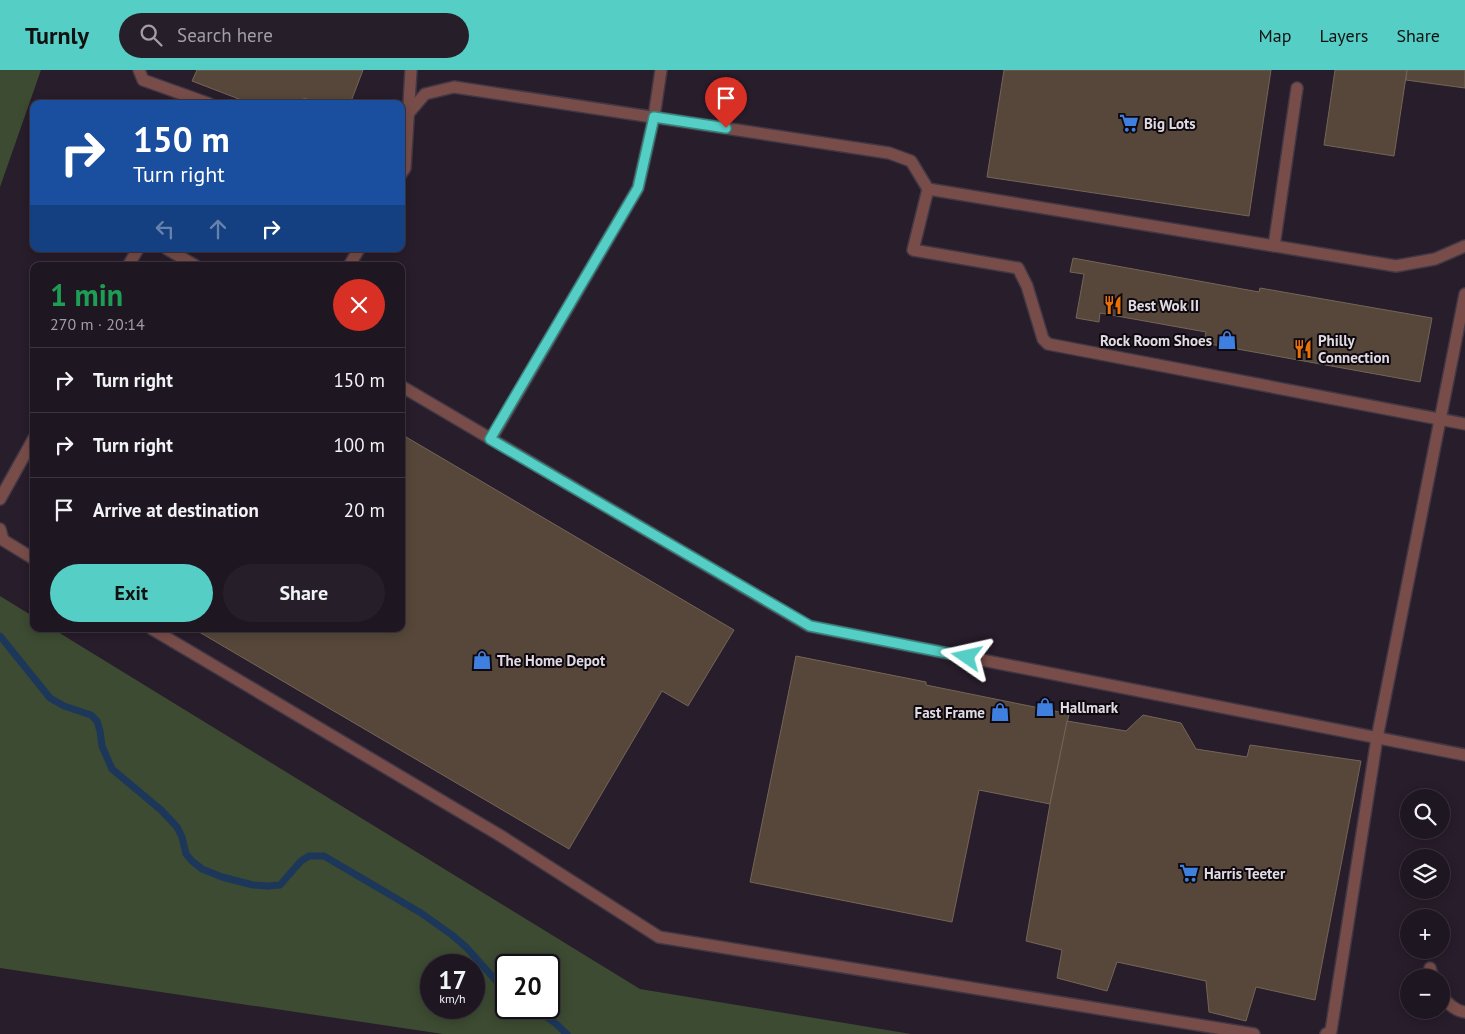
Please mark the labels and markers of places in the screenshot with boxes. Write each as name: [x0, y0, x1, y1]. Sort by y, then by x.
pin: [705, 77, 747, 128]
supermarket icon: Big Lots: [1118, 112, 1140, 134]
place label: Big Lots: [1144, 114, 1196, 133]
restaurant icon: Best Wok II: [1102, 294, 1124, 316]
place label: Best Wok II: [1128, 296, 1199, 315]
shop icon: Rock Room Shoes: [1216, 329, 1238, 351]
place label: Rock Room Shoes: [1100, 331, 1212, 350]
place label: Philly Connection: [1318, 331, 1390, 367]
restaurant icon: Philly Connection: [1292, 338, 1314, 360]
shop icon: The Home Depot: [471, 649, 493, 671]
place label: The Home Depot: [497, 651, 606, 670]
shop icon: Hallmark: [1034, 696, 1056, 718]
place label: Hallmark: [1060, 698, 1119, 717]
shop icon: Fast Frame: [989, 701, 1011, 723]
place label: Fast Frame: [915, 703, 985, 722]
supermarket icon: Harris Teeter: [1178, 862, 1200, 884]
place label: Harris Teeter: [1204, 864, 1286, 883]

